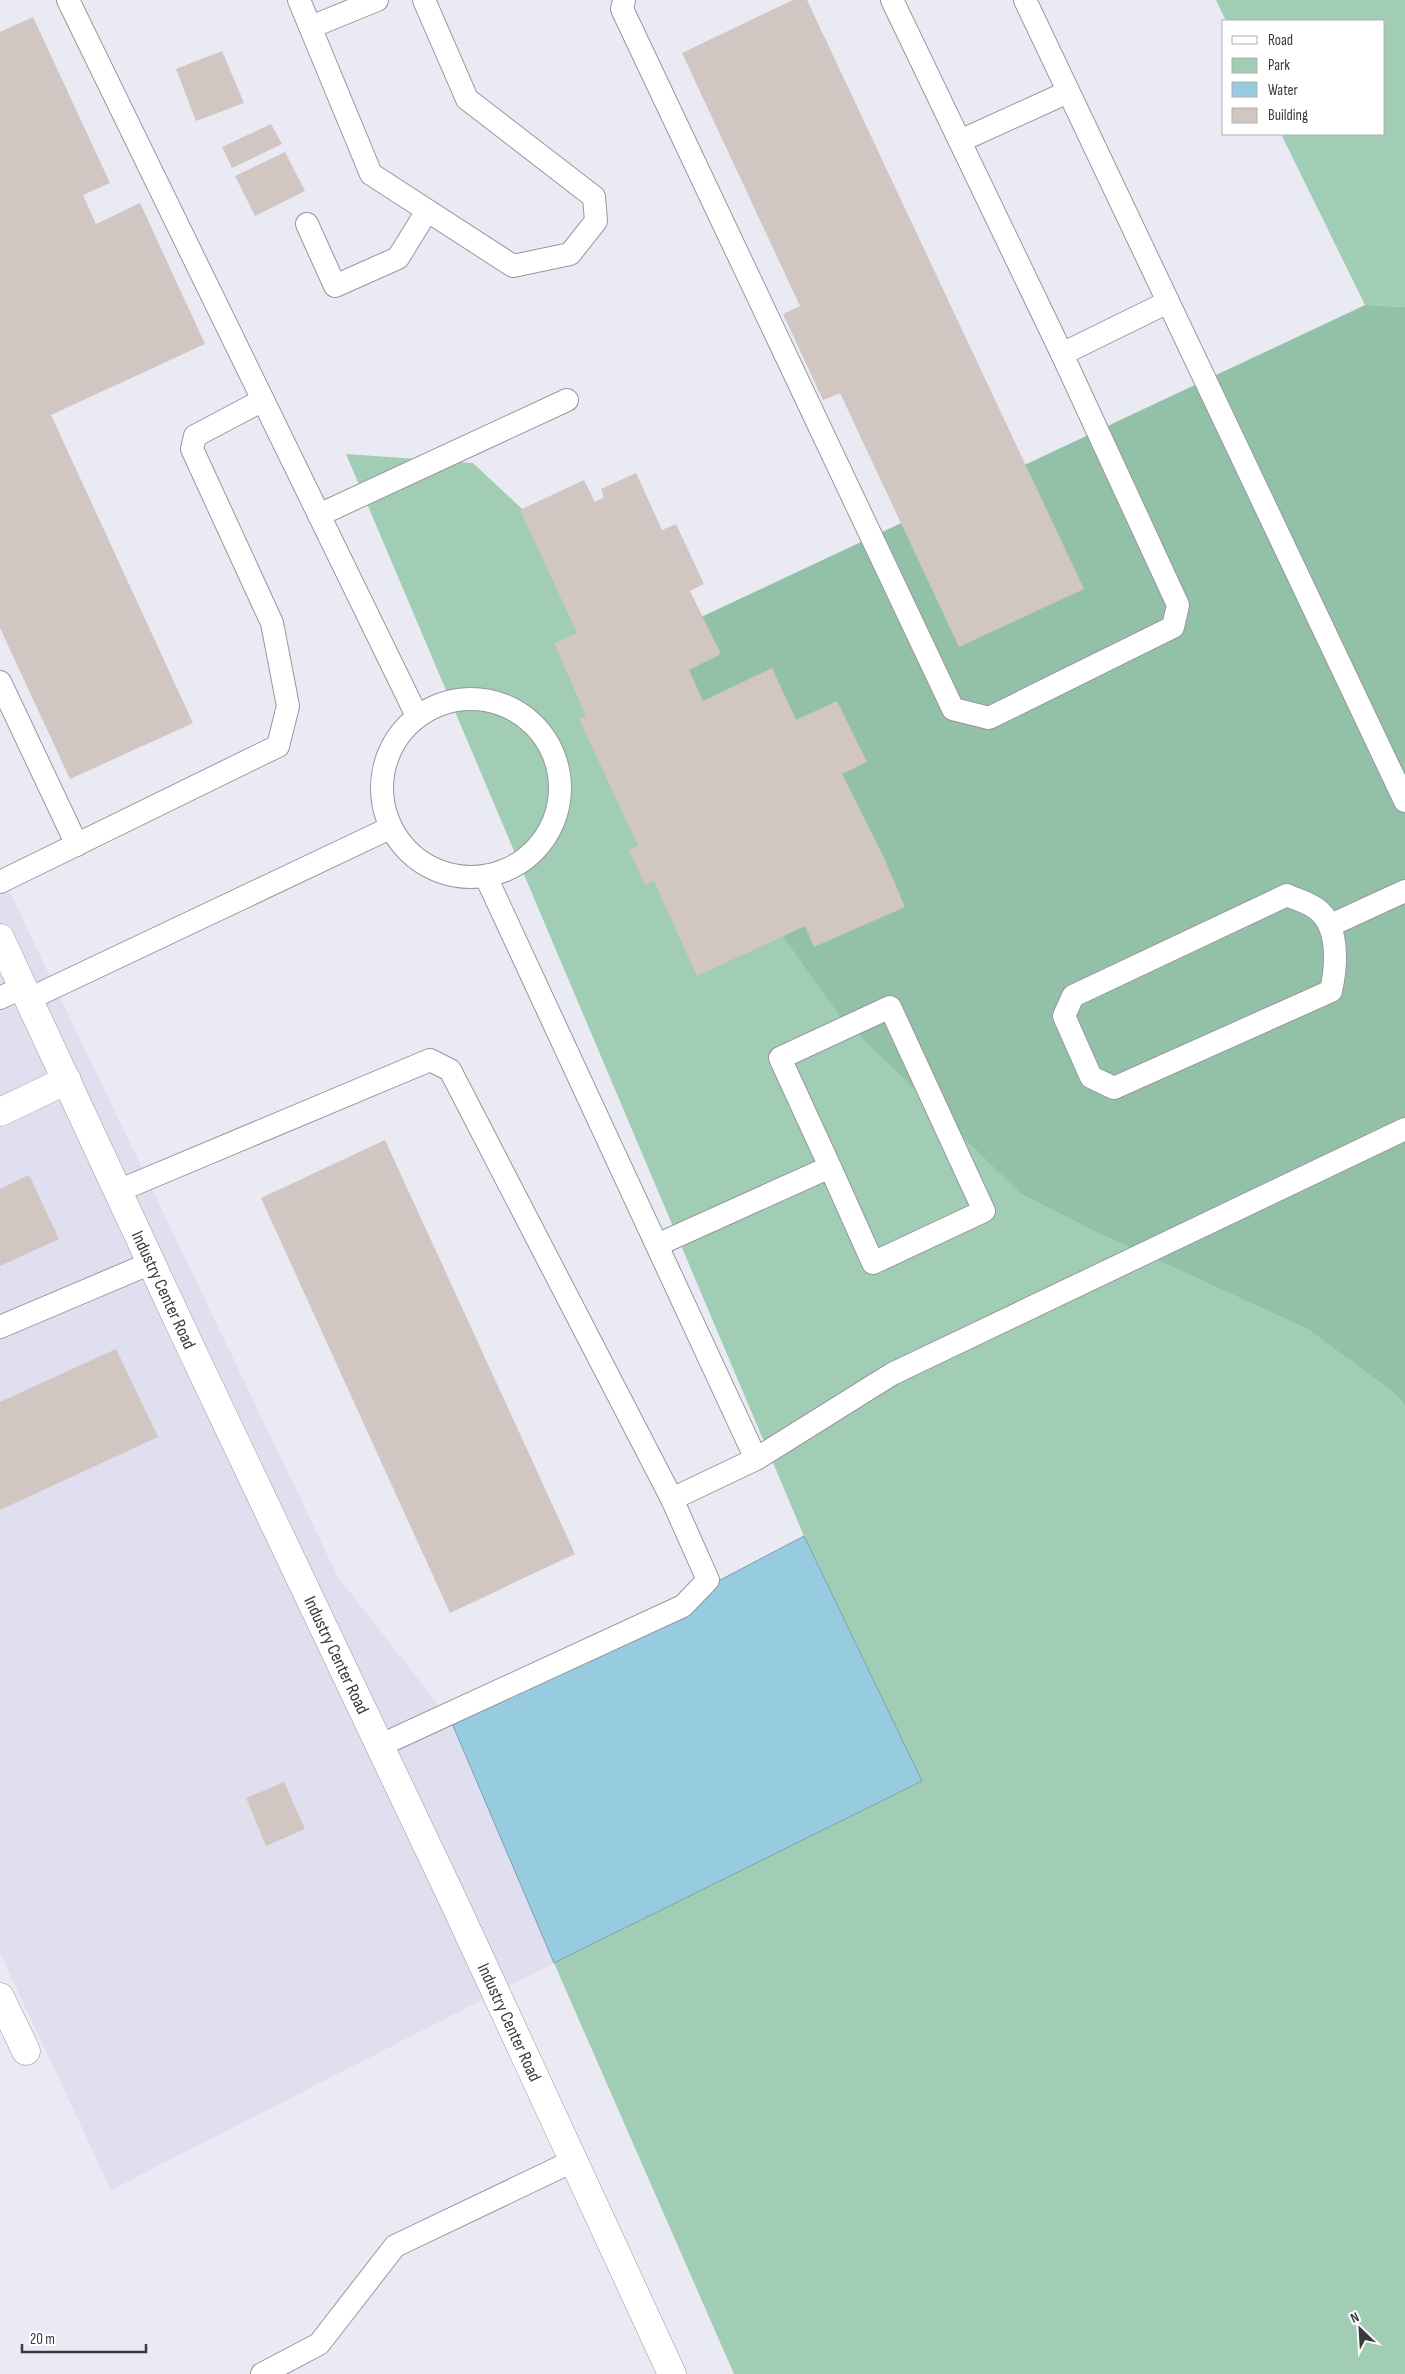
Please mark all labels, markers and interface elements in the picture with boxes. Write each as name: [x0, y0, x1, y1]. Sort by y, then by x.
legend: [1222, 20, 1385, 135]
text: Road: [1268, 31, 1293, 50]
text: Park: [1268, 56, 1290, 75]
text: Water: [1268, 81, 1299, 100]
text: Building: [1268, 106, 1308, 125]
street label: Industry Center Road: [127, 1228, 200, 1352]
street label: Industry Center Road: [299, 1593, 373, 1717]
street label: Industry Center Road: [473, 1960, 545, 2085]
north arrow: [1335, 2304, 1385, 2354]
text: N: [1348, 2308, 1362, 2327]
scale bar: [22, 2322, 146, 2354]
text: 20 m: [30, 2330, 55, 2349]

